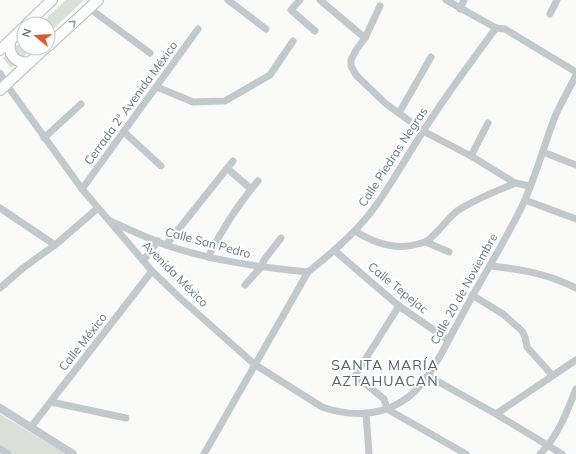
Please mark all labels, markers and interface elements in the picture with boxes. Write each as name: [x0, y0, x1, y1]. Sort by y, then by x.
north arrow: [16, 16, 56, 56]
one-way arrow: [68, 20, 76, 28]
text: N: [19, 27, 34, 39]
street label: Cerrada 2ª Avenida México: [81, 38, 181, 168]
street label: Calle Piedras Negras: [355, 104, 430, 209]
street label: Calle San Pedro: [164, 224, 253, 261]
street label: Calle 20 de Noviembre: [427, 230, 500, 347]
street label: Avenida México: [139, 237, 212, 310]
street label: Calle Tepejac: [365, 259, 432, 316]
street label: Calle México: [55, 310, 110, 374]
district label: SANTA MARÍA AZTAHUACAN: [331, 356, 439, 390]

